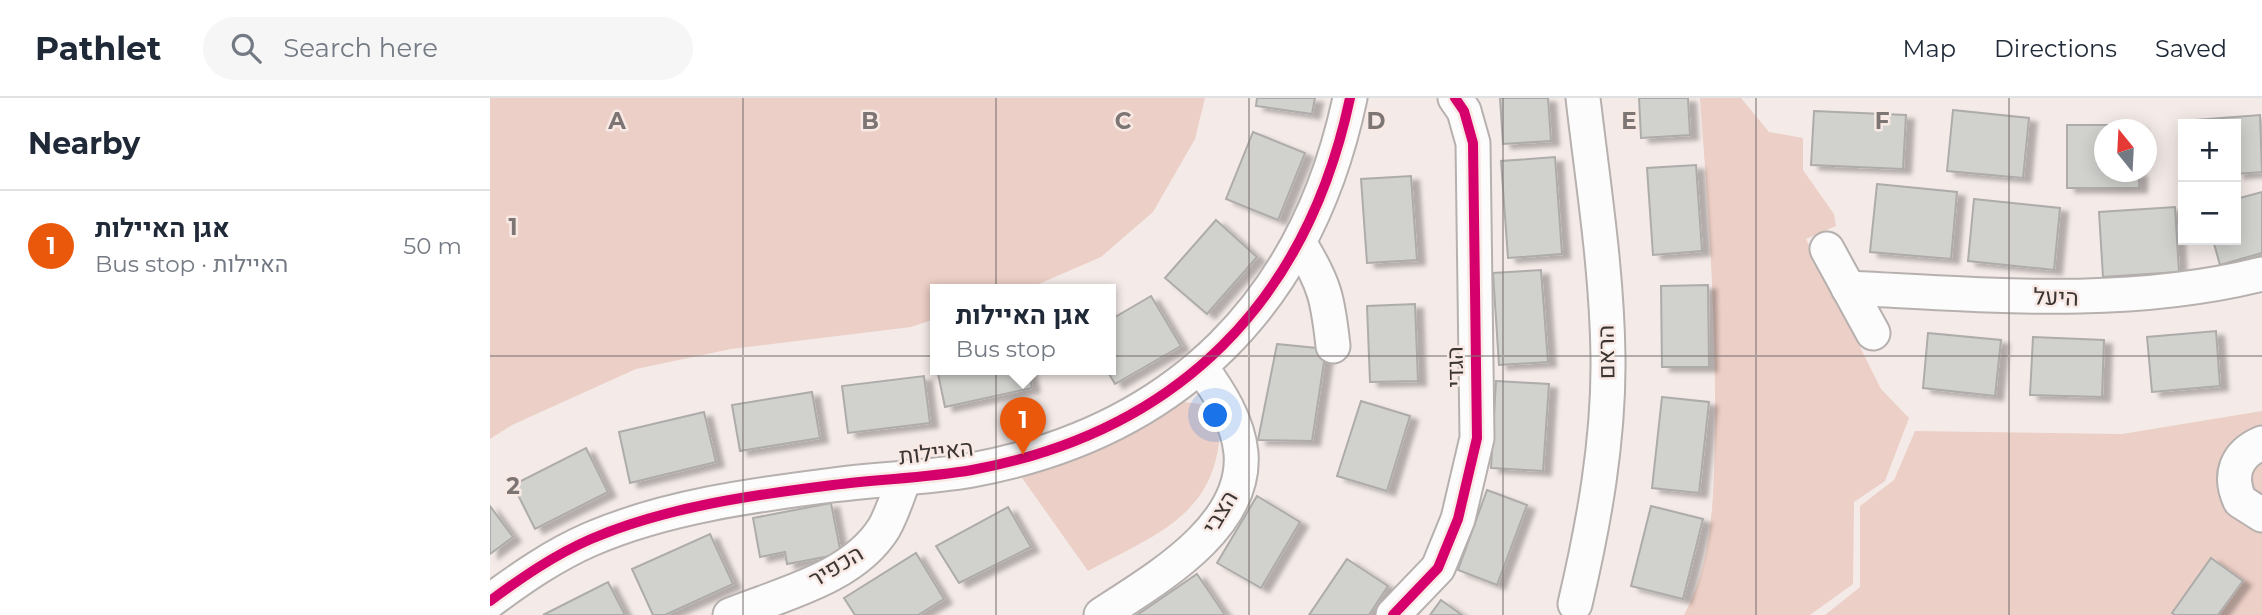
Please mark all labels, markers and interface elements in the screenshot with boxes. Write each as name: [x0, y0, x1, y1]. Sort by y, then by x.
search box: [203, 17, 693, 80]
text: Pathlet: [35, 28, 161, 68]
icon: search: [227, 29, 265, 67]
text: Search here: [283, 32, 438, 64]
text: Map: [1903, 34, 1956, 63]
text: Directions: [1994, 34, 2117, 63]
text: Saved: [2155, 34, 2227, 63]
text: A: [607, 107, 626, 135]
text: B: [861, 107, 879, 135]
text: C: [1115, 107, 1132, 135]
text: D: [1367, 107, 1386, 135]
text: E: [1621, 107, 1637, 135]
text: F: [1875, 107, 1890, 135]
north arrow: [2094, 119, 2157, 182]
map controls: [2178, 119, 2241, 245]
button: +: [2178, 119, 2241, 182]
text: Nearby: [28, 125, 140, 162]
button: −: [2178, 182, 2241, 245]
text: אגן האיילות: [95, 212, 230, 244]
text: 1: [508, 213, 518, 241]
text: 1: [46, 232, 56, 260]
text: 50 m: [403, 232, 462, 260]
text: Bus stop · האיילות: [95, 250, 288, 278]
street label: היעל: [2033, 282, 2079, 312]
popup: [930, 284, 1116, 375]
text: אגן האיילות: [956, 299, 1090, 331]
street label: הראם: [1592, 325, 1620, 379]
text: Bus stop: [956, 335, 1056, 363]
street label: הגדי: [1441, 346, 1469, 388]
pin: 1: [1000, 397, 1046, 455]
your location: [1198, 398, 1232, 432]
street label: האיילות: [897, 434, 975, 470]
text: 2: [506, 472, 520, 500]
street label: הצבי: [1196, 485, 1244, 539]
street label: הכפיר: [804, 539, 868, 593]

